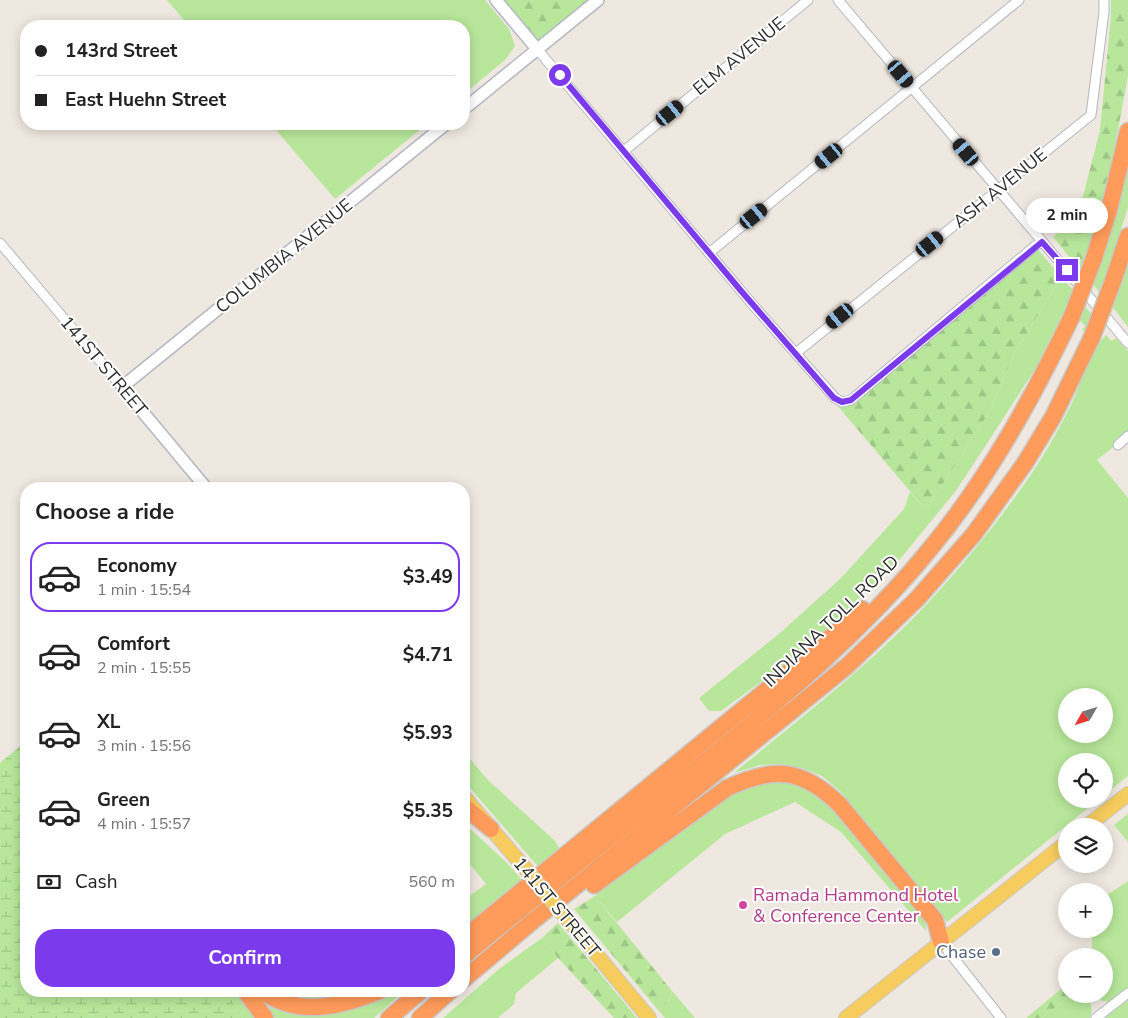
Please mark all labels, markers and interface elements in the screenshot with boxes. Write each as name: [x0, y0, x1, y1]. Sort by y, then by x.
street label: ELM AVENUE: [688, 11, 790, 101]
text: 143rd Street: [65, 38, 177, 64]
car: [885, 58, 916, 90]
route start: [549, 64, 571, 86]
text: East Huehn Street: [65, 87, 226, 113]
car: [653, 98, 686, 128]
car: [950, 136, 981, 168]
car: [812, 141, 845, 171]
street label: ASH AVENUE: [948, 143, 1052, 233]
street label: COLUMBIA AVENUE: [210, 193, 358, 319]
callout: 2 min: [1026, 198, 1108, 232]
car: [737, 201, 770, 231]
text: 2 min: [1046, 204, 1088, 226]
car: [913, 229, 946, 259]
route end: [1056, 259, 1078, 281]
car: [823, 301, 856, 331]
street label: 141ST STREET: [55, 311, 153, 421]
text: Choose a ride: [35, 497, 174, 527]
street label: INDIANA TOLL ROAD: [758, 550, 904, 692]
text: Economy: [97, 553, 177, 579]
icon: car: [37, 555, 82, 600]
text: $3.49: [403, 564, 453, 590]
text: 1 min · 15:54: [97, 579, 191, 601]
text: Comfort: [97, 631, 170, 657]
icon: car: [37, 633, 82, 678]
text: $4.71: [403, 642, 453, 668]
text: 2 min · 15:55: [97, 657, 191, 679]
north arrow: [1058, 688, 1112, 742]
map controls: [1058, 688, 1113, 1003]
text: XL: [97, 709, 120, 735]
icon: car: [37, 711, 82, 756]
text: $5.93: [403, 720, 453, 746]
text: 3 min · 15:56: [97, 735, 191, 757]
button: locate: [1058, 753, 1113, 808]
text: Green: [97, 787, 150, 813]
icon: car: [37, 789, 82, 834]
text: $5.35: [403, 798, 453, 824]
text: 4 min · 15:57: [97, 813, 191, 835]
button: layers: [1058, 818, 1113, 873]
street label: 141ST STREET: [508, 852, 606, 962]
icon: cash: [35, 868, 63, 896]
text: Cash: [75, 869, 117, 895]
text: 560 m: [408, 871, 455, 893]
place label: Ramada Hammond Hotel & Conference Center: [753, 883, 959, 928]
button: +: [1058, 883, 1113, 938]
marker: Ramada Hammond Hotel & Conference Center: [737, 899, 749, 911]
button: Confirm: [35, 929, 455, 987]
place label: Chase: [936, 940, 986, 964]
marker: Chase: [990, 946, 1002, 958]
button: −: [1058, 948, 1113, 1003]

